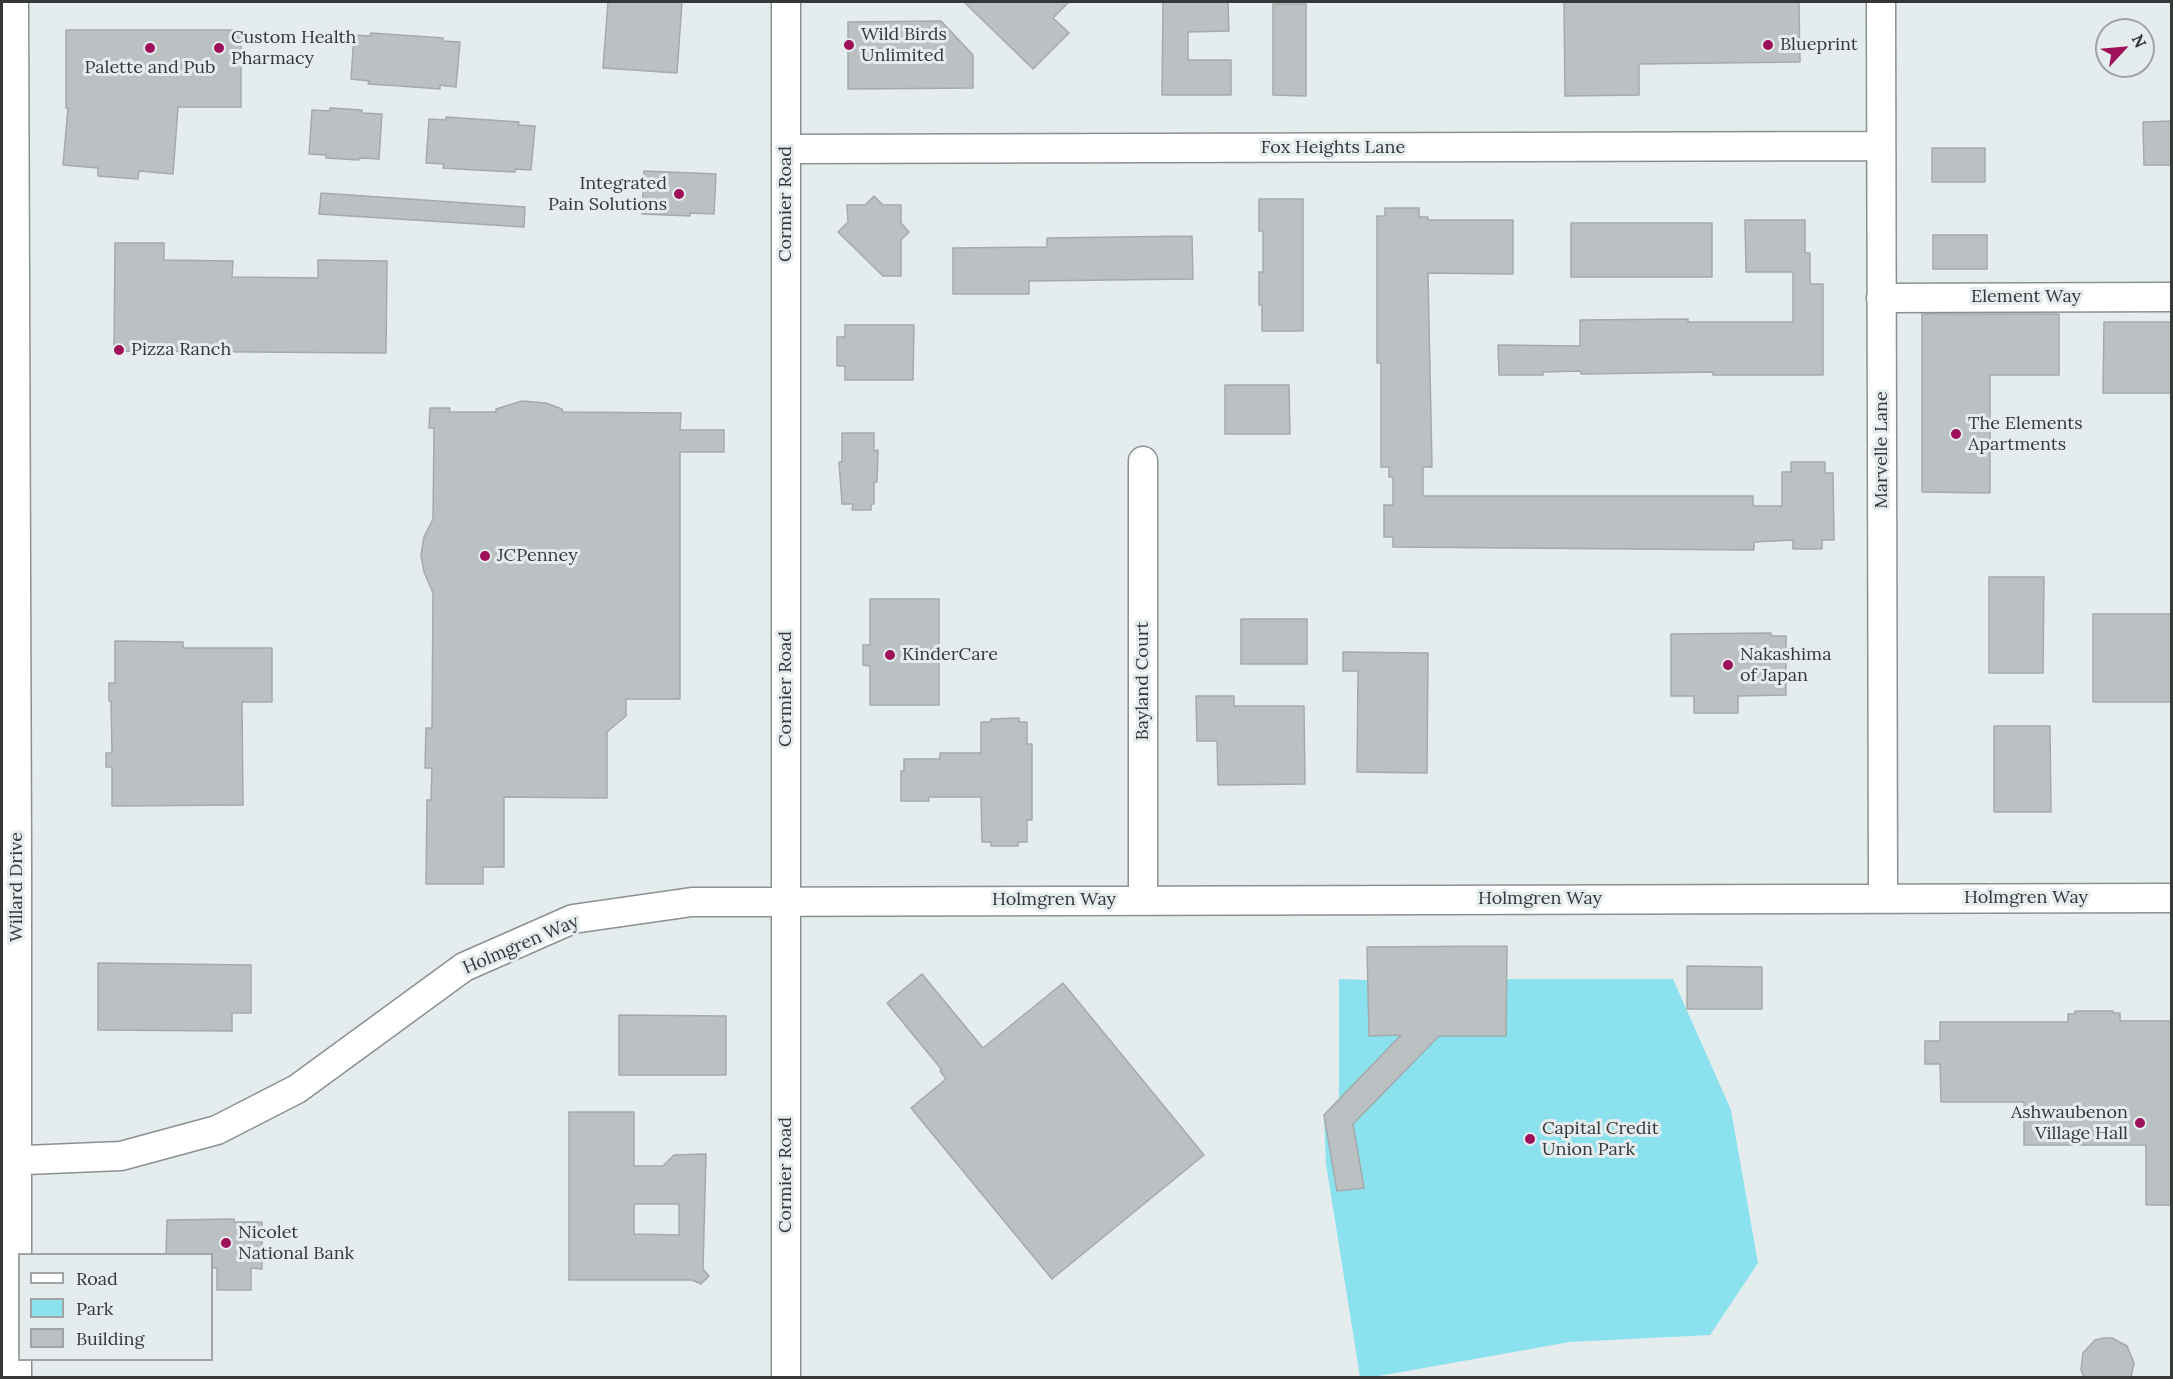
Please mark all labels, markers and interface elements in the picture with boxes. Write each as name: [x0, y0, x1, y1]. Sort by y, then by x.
north arrow: [2095, 18, 2155, 78]
place label: Wild Birds Unlimited: [861, 24, 947, 66]
place label: Custom Health Pharmacy: [231, 27, 356, 70]
text: N: [2128, 31, 2151, 51]
place label: Blueprint: [1780, 34, 1858, 56]
marker: Wild Birds Unlimited: [842, 38, 856, 52]
marker: Blueprint: [1761, 38, 1775, 52]
marker: Palette and Pub: [143, 41, 157, 55]
marker: Custom Health Pharmacy: [212, 41, 226, 55]
place label: Palette and Pub: [84, 57, 216, 79]
street label: Fox Heights Lane: [1261, 137, 1405, 159]
street label: Cormier Road: [775, 146, 797, 262]
place label: Integrated Pain Solutions: [548, 173, 667, 216]
marker: Integrated Pain Solutions: [672, 187, 686, 201]
street label: Element Way: [1971, 286, 2081, 308]
place label: Pizza Ranch: [131, 339, 231, 361]
marker: Pizza Ranch: [112, 343, 126, 357]
street label: Marvelle Lane: [1871, 391, 1893, 509]
place label: The Elements Apartments: [1968, 413, 2083, 456]
marker: The Elements Apartments: [1949, 427, 1963, 441]
place label: JCPenney: [497, 545, 578, 567]
marker: JCPenney: [478, 549, 492, 563]
street label: Bayland Court: [1132, 621, 1154, 741]
street label: Cormier Road: [775, 631, 797, 747]
place label: KinderCare: [902, 644, 998, 666]
place label: Nakashima of Japan: [1740, 644, 1831, 686]
marker: KinderCare: [883, 648, 897, 662]
marker: Nakashima of Japan: [1721, 658, 1735, 672]
street label: Willard Drive: [6, 832, 28, 942]
street label: Holmgren Way: [1964, 887, 2088, 909]
street label: Holmgren Way: [1478, 888, 1602, 910]
street label: Holmgren Way: [992, 889, 1116, 911]
street label: Holmgren Way: [460, 911, 582, 979]
place label: Ashwaubenon Village Hall: [2011, 1102, 2128, 1144]
marker: Ashwaubenon Village Hall: [2133, 1116, 2147, 1130]
street label: Cormier Road: [775, 1117, 797, 1233]
place label: Capital Credit Union Park: [1542, 1118, 1659, 1160]
marker: Capital Credit Union Park: [1523, 1132, 1537, 1146]
place label: Nicolet National Bank: [238, 1222, 354, 1264]
marker: Nicolet National Bank: [219, 1236, 233, 1250]
legend: [18, 1253, 213, 1361]
text: Road: [76, 1267, 118, 1290]
text: Park: [76, 1297, 113, 1320]
text: Building: [76, 1327, 144, 1350]

